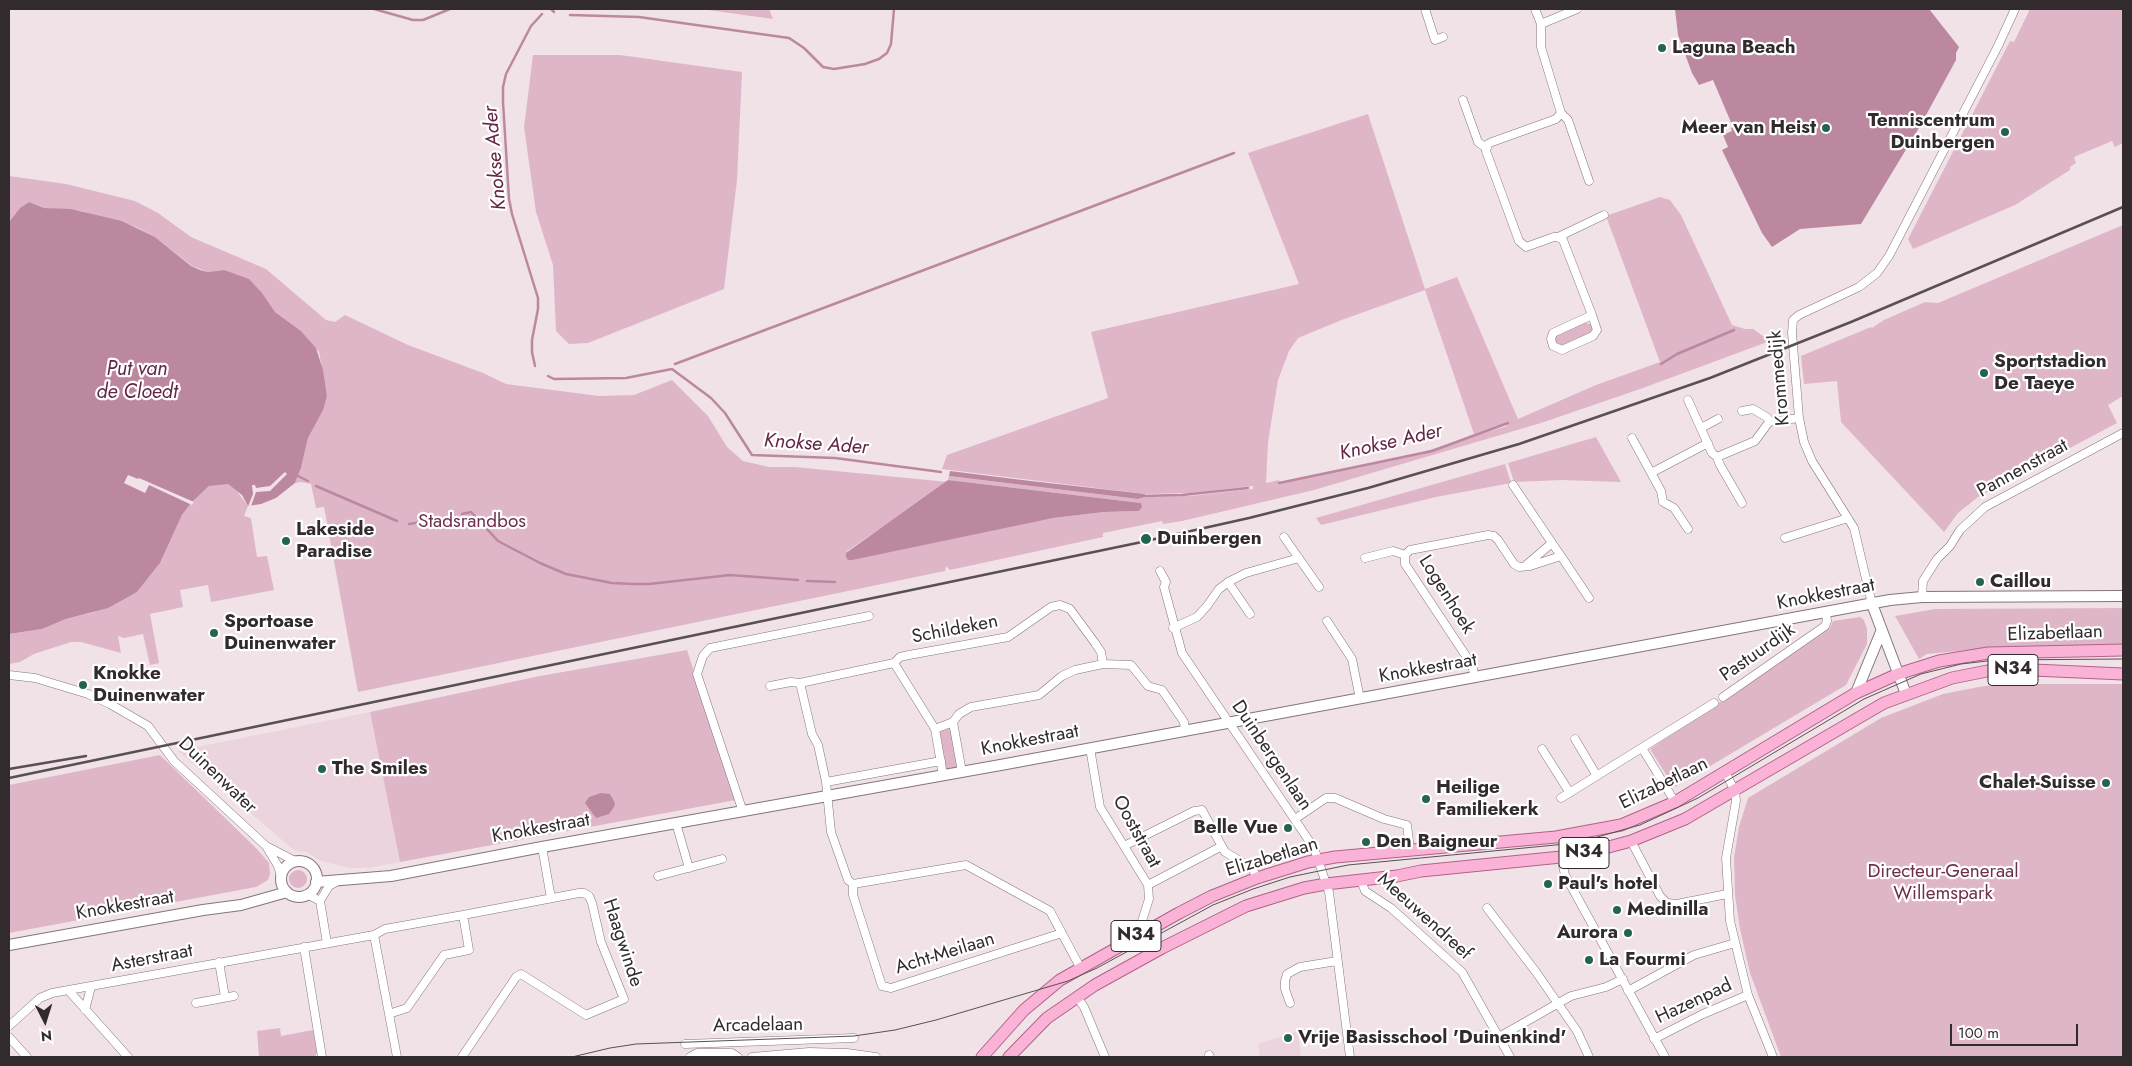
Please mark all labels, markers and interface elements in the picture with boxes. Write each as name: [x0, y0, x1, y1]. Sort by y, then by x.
place label: Laguna Beach: [1672, 37, 1796, 59]
marker: Laguna Beach: [1656, 42, 1668, 54]
water label: Knokse Ader: [479, 105, 513, 211]
place label: Tenniscentrum Duinbergen: [1868, 110, 1995, 154]
place label: Meer van Heist: [1681, 117, 1816, 139]
marker: Meer van Heist: [1820, 122, 1832, 134]
marker: Tenniscentrum Duinbergen: [1999, 126, 2011, 138]
street label: Krommedijk: [1764, 329, 1796, 427]
place label: Sportstadion De Taeye: [1994, 351, 2107, 395]
water label: Put van de Cloedt: [96, 358, 178, 405]
marker: Sportstadion De Taeye: [1978, 367, 1990, 379]
water label: Knokse Ader: [1337, 420, 1445, 466]
water label: Knokse Ader: [763, 429, 869, 461]
street label: Pannenstraat: [1974, 435, 2072, 503]
park label: Stadsrandbos: [418, 511, 526, 533]
place label: Lakeside Paradise: [296, 519, 374, 563]
place label: Duinbergen: [1157, 528, 1262, 550]
marker: Duinbergen: [1139, 532, 1153, 546]
marker: Lakeside Paradise: [280, 535, 292, 547]
street label: Logenhoek: [1413, 552, 1479, 638]
place label: Caillou: [1990, 571, 2051, 593]
street label: Knokkestraat: [1775, 574, 1877, 616]
marker: Caillou: [1974, 576, 1986, 588]
street label: Schildeken: [910, 610, 1000, 650]
place label: Sportoase Duinenwater: [224, 611, 336, 655]
street label: Pastuurdijk: [1716, 619, 1800, 687]
street label: Elizabetlaan: [2007, 621, 2103, 647]
marker: Sportoase Duinenwater: [208, 627, 220, 639]
street label: Knokkestraat: [1377, 649, 1479, 689]
road number: N34: [1988, 654, 2038, 686]
place label: Knokke Duinenwater: [93, 663, 205, 707]
marker: Knokke Duinenwater: [77, 679, 89, 691]
street label: Duinbergenlaan: [1226, 697, 1316, 815]
street label: Knokkestraat: [979, 720, 1081, 762]
street label: Duinenwater: [173, 733, 261, 819]
street label: Elizabetlaan: [1616, 753, 1712, 815]
place label: The Smiles: [332, 758, 427, 780]
marker: The Smiles: [316, 763, 328, 775]
place label: Chalet-Suisse: [1979, 772, 2096, 794]
place label: Heilige Familiekerk: [1436, 777, 1539, 821]
marker: Chalet-Suisse: [2100, 777, 2112, 789]
street label: Ooststraat: [1107, 792, 1165, 872]
marker: Heilige Familiekerk: [1420, 793, 1432, 805]
street label: Knokkestraat: [490, 809, 592, 849]
place label: Belle Vue: [1193, 817, 1278, 839]
marker: Belle Vue: [1282, 822, 1294, 834]
place label: Den Baigneur: [1376, 831, 1498, 853]
street label: Elizabetlaan: [1223, 833, 1321, 883]
marker: Den Baigneur: [1360, 836, 1372, 848]
road number: N34: [1559, 838, 1609, 868]
park label: Directeur-Generaal Willemspark: [1867, 861, 2019, 905]
street label: Meeuwendreef: [1372, 869, 1476, 965]
place label: Paul's hotel: [1558, 873, 1658, 895]
marker: Paul's hotel: [1542, 878, 1554, 890]
street label: Knokkestraat: [74, 886, 176, 926]
street label: Haagwinde: [597, 896, 647, 990]
place label: Medinilla: [1627, 899, 1708, 921]
marker: Medinilla: [1611, 904, 1623, 916]
road number: N34: [1111, 920, 1161, 951]
place label: Aurora: [1557, 922, 1618, 944]
marker: Aurora: [1622, 927, 1634, 939]
street label: Acht-Meilaan: [892, 928, 998, 980]
street label: Asterstraat: [109, 940, 195, 978]
place label: La Fourmi: [1599, 949, 1686, 971]
marker: La Fourmi: [1583, 954, 1595, 966]
street label: Hazenpad: [1652, 974, 1736, 1030]
north arrow: [20, 996, 70, 1046]
street label: Arcadelaan: [713, 1014, 803, 1038]
scale bar: [1952, 1014, 2080, 1046]
text: 100 m: [1958, 1022, 1999, 1044]
text: N: [40, 1025, 53, 1046]
place label: Vrije Basisschool 'Duinenkind': [1298, 1027, 1566, 1049]
marker: Vrije Basisschool 'Duinenkind': [1282, 1032, 1294, 1044]

